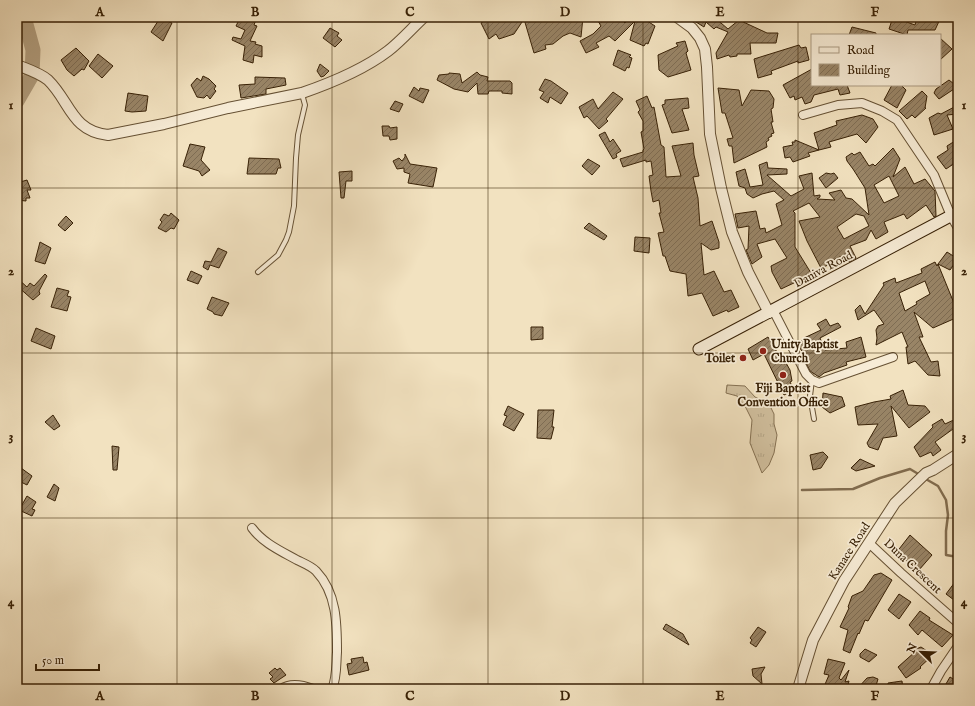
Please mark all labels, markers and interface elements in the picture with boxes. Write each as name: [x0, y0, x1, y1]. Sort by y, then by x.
text: A: [95, 4, 106, 21]
text: B: [251, 4, 260, 21]
text: C: [405, 4, 415, 21]
text: D: [560, 4, 571, 21]
text: E: [715, 4, 725, 21]
text: F: [871, 4, 880, 21]
legend: [811, 34, 941, 86]
text: Road: [847, 43, 875, 58]
text: Building: [847, 63, 891, 78]
text: 1: [9, 97, 14, 114]
text: 1: [962, 97, 967, 114]
street label: Daniva Road: [791, 247, 856, 291]
text: 2: [8, 263, 14, 280]
text: 2: [961, 263, 967, 280]
place label: Unity Baptist Church: [770, 337, 839, 366]
marker: Unity Baptist Church: [758, 346, 768, 356]
place label: Toilet: [704, 351, 736, 366]
marker: Toilet: [738, 353, 748, 363]
marker: Fiji Baptist Convention Office: [778, 370, 788, 380]
place label: Fiji Baptist Convention Office: [737, 381, 829, 410]
text: 3: [9, 428, 14, 445]
text: 3: [962, 428, 967, 445]
street label: Kanace Road: [825, 519, 874, 583]
street label: Duna Crescent: [881, 536, 945, 597]
text: 4: [8, 594, 15, 611]
text: 4: [961, 594, 968, 611]
north arrow: [901, 632, 941, 672]
text: N: [904, 641, 921, 657]
scale bar: [36, 646, 99, 672]
text: 50 m: [42, 653, 64, 668]
text: A: [95, 688, 106, 705]
text: B: [251, 688, 260, 705]
text: C: [405, 688, 415, 705]
text: D: [560, 688, 571, 705]
text: E: [715, 688, 725, 705]
text: F: [871, 688, 880, 705]

